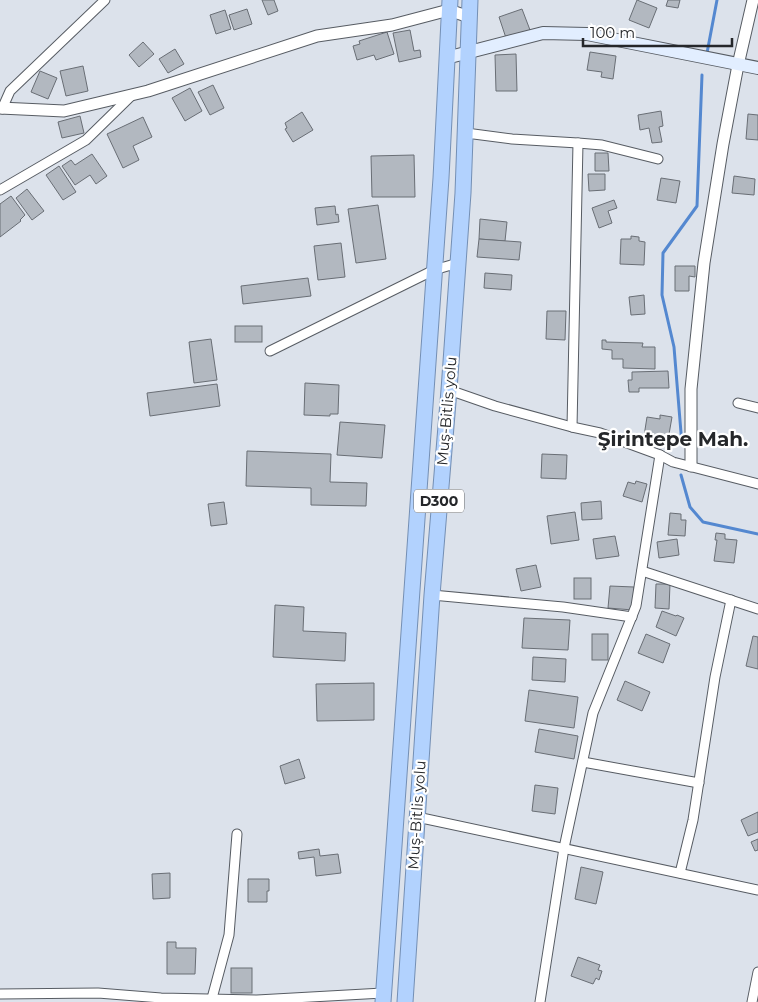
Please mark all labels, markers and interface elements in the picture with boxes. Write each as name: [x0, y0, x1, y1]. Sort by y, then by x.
scale bar: [583, 15, 732, 47]
text: 100 m: [590, 23, 635, 42]
street label: Muş-Bitlis yolu: [432, 356, 461, 466]
district label: Şirintepe Mah.: [598, 427, 748, 451]
road number: D300: [414, 490, 464, 512]
street label: Muş-Bitlis yolu: [403, 760, 430, 870]

